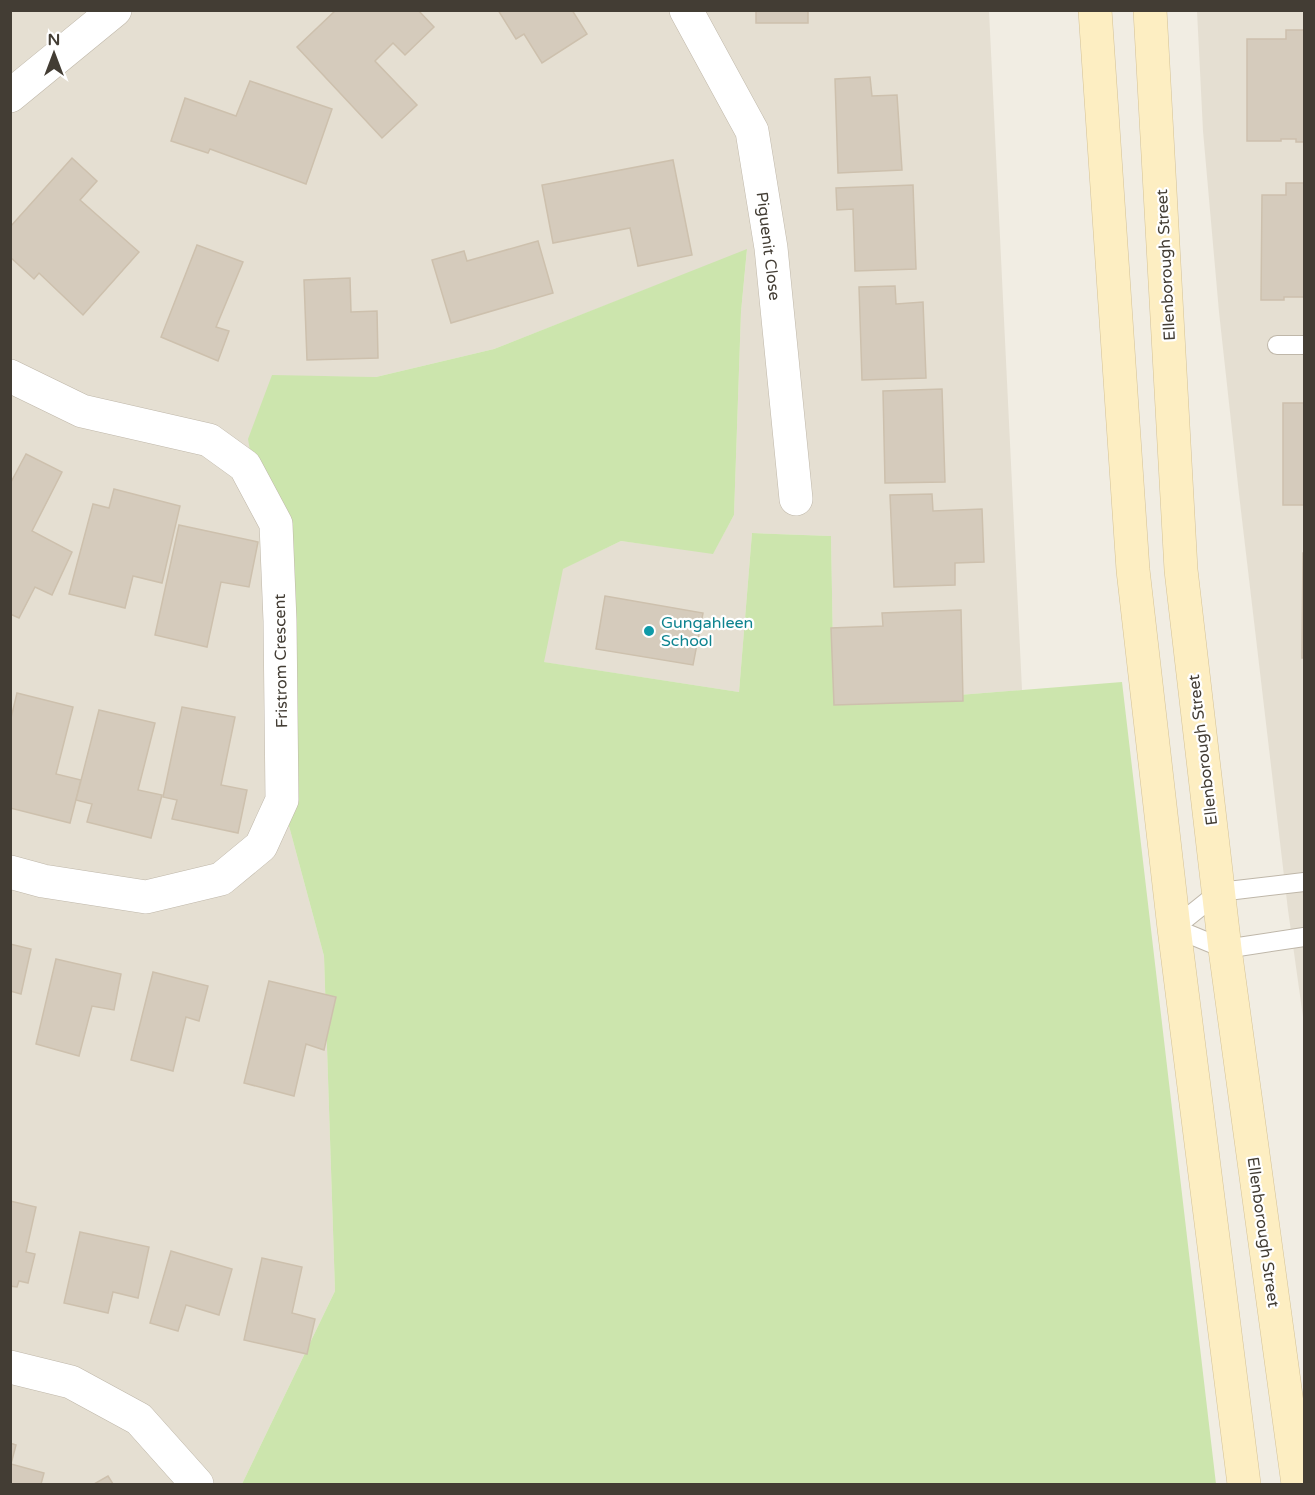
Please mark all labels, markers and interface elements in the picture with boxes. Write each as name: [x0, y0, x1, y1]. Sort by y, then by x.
north arrow: [24, 24, 84, 84]
text: N: [48, 30, 60, 50]
street label: Ellenborough Street: [1152, 189, 1180, 341]
street label: Piguenit Close: [751, 191, 785, 301]
street label: Fristrom Crescent: [270, 594, 292, 728]
place label: Gungahleen School: [661, 613, 753, 651]
marker: Gungahleen School: [642, 624, 656, 638]
street label: Ellenborough Street: [1184, 673, 1222, 826]
street label: Ellenborough Street: [1243, 1156, 1283, 1309]

